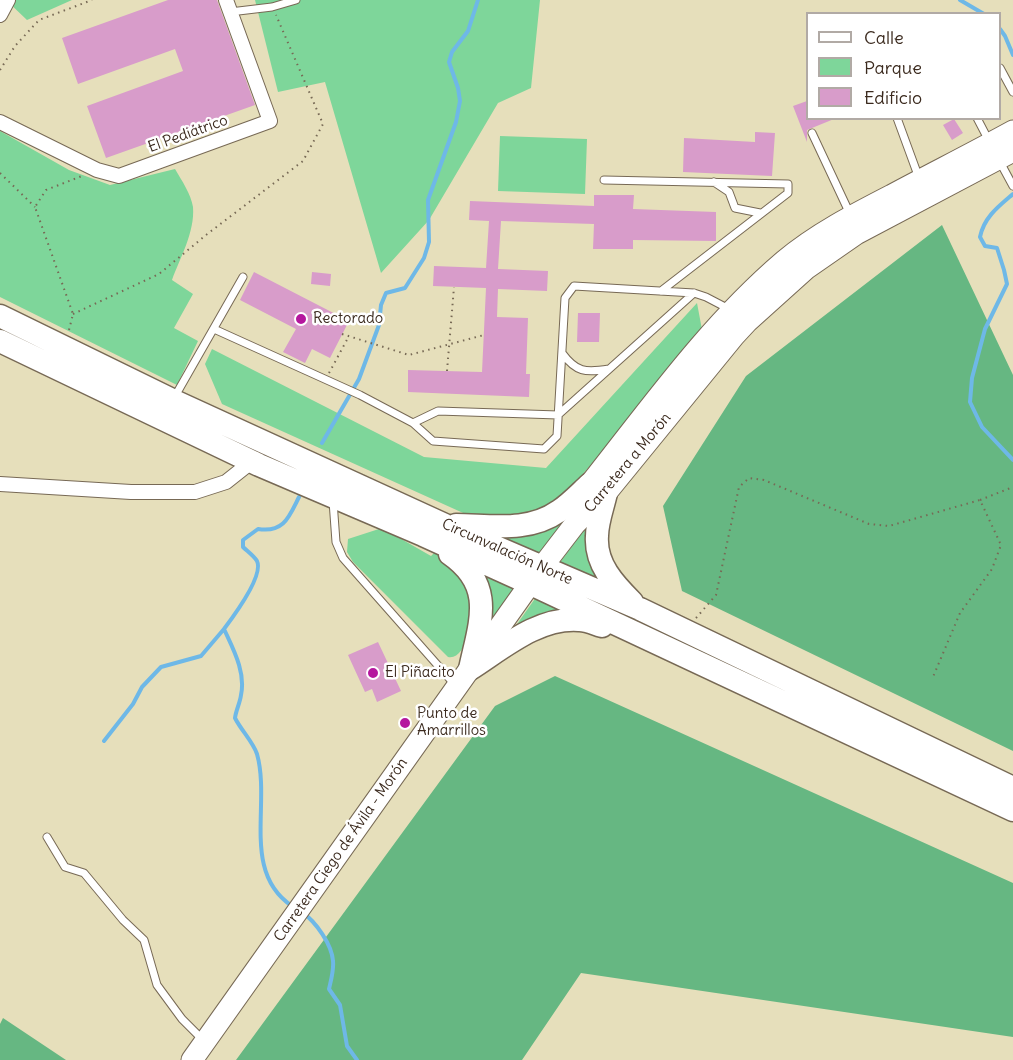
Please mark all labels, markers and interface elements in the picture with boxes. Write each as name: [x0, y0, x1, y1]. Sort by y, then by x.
legend: [806, 12, 1001, 120]
text: Calle: [864, 26, 904, 49]
text: Parque: [864, 56, 922, 79]
text: Edificio: [864, 86, 922, 109]
street label: El Pediátrico: [146, 111, 230, 157]
place label: Rectorado: [313, 310, 383, 328]
marker: Rectorado: [294, 312, 308, 326]
street label: Carretera a Morón: [581, 409, 675, 517]
street label: Circunvalación Norte: [439, 515, 575, 589]
place label: El Piñacito: [385, 664, 455, 682]
marker: El Piñacito: [366, 666, 380, 680]
place label: Punto de Amarrillos: [417, 705, 486, 740]
marker: Punto de Amarrillos: [398, 716, 412, 730]
street label: Carretera Ciego de Ávila - Morón: [270, 754, 412, 946]

